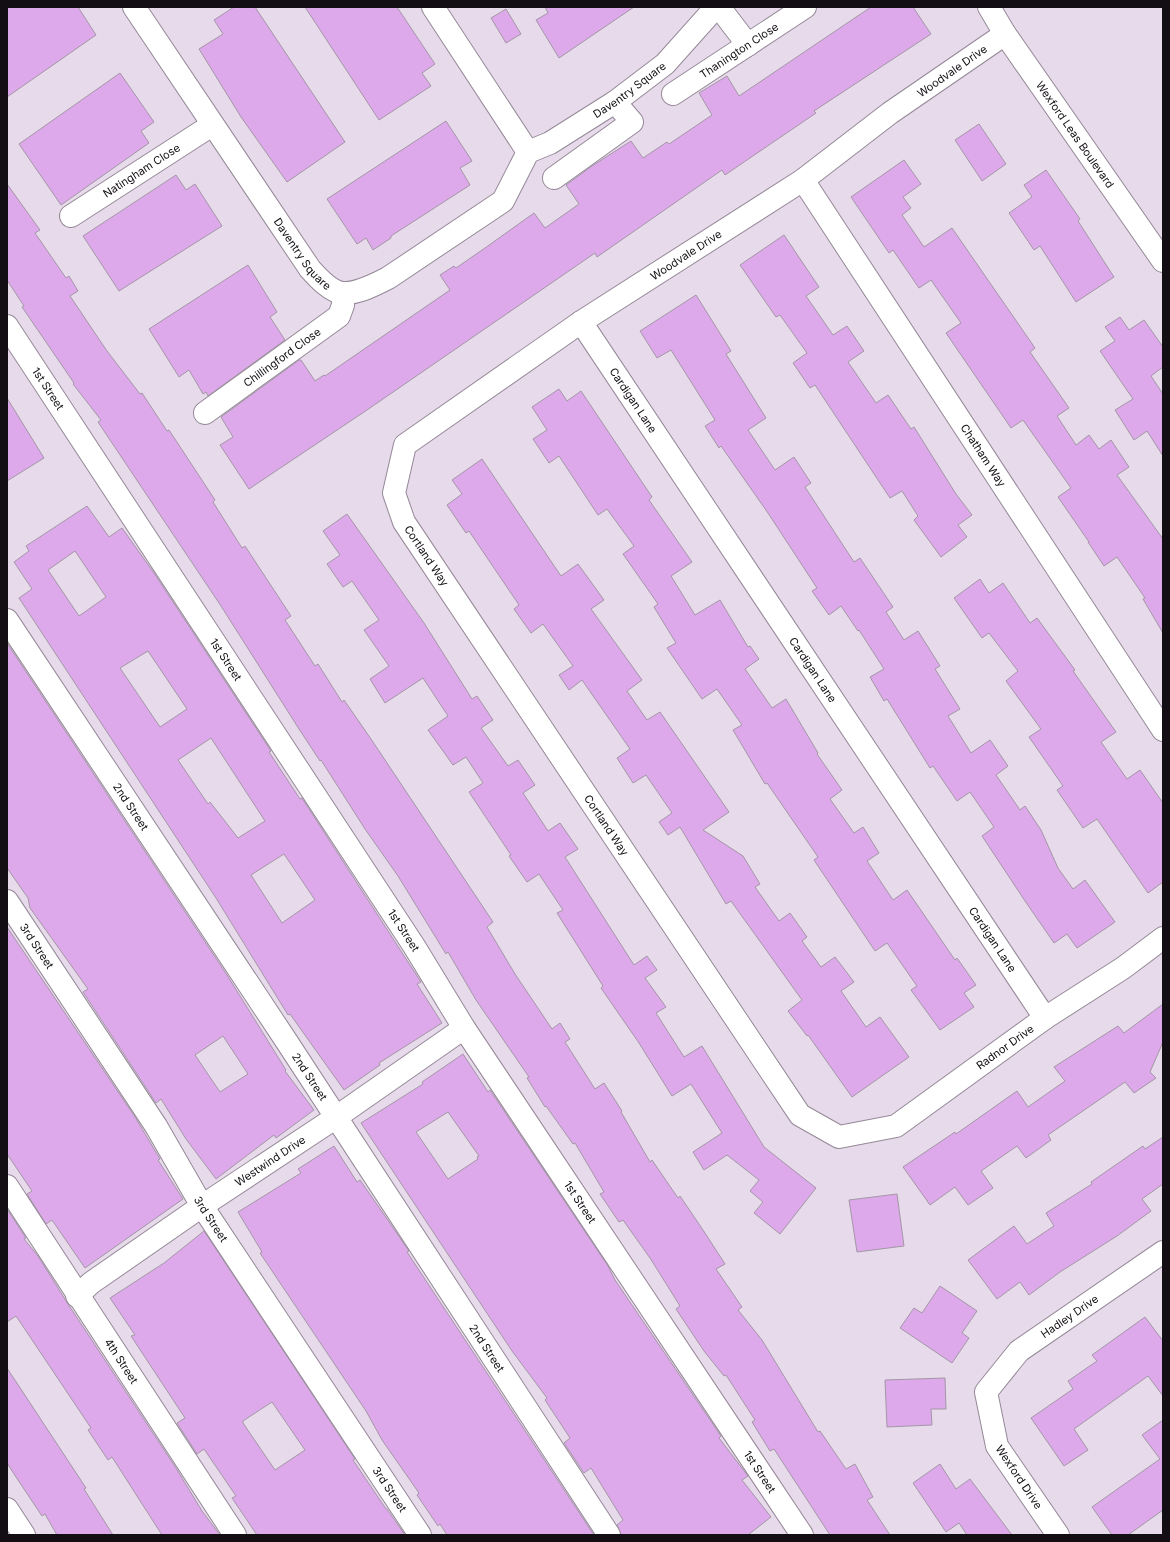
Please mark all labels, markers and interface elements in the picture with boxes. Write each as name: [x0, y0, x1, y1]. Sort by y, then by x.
street label: Thanington Close: [697, 20, 781, 82]
street label: Woodvale Drive: [914, 42, 990, 100]
street label: Daventry Square: [590, 59, 669, 121]
street label: Wexford Leas Boulevard: [1033, 79, 1117, 191]
street label: Natingham Close: [100, 140, 183, 200]
street label: Daventry Square: [271, 215, 334, 293]
street label: Woodvale Drive: [648, 227, 724, 283]
street label: Chillingford Close: [240, 325, 323, 390]
street label: 1st Street: [29, 365, 67, 413]
street label: Cardigan Lane: [606, 365, 660, 436]
street label: Chatham Way: [958, 421, 1009, 489]
street label: Cortland Way: [401, 523, 452, 589]
street label: Cardigan Lane: [786, 635, 840, 705]
street label: 1st Street: [207, 636, 245, 684]
street label: 2nd Street: [110, 780, 152, 833]
street label: Cortland Way: [581, 792, 632, 858]
street label: Cardigan Lane: [966, 904, 1019, 975]
street label: 1st Street: [385, 906, 423, 955]
street label: 3rd Street: [17, 921, 57, 972]
street label: Radnor Drive: [973, 1021, 1036, 1073]
street label: 2nd Street: [289, 1050, 331, 1104]
street label: Westwind Drive: [232, 1132, 308, 1189]
street label: 1st Street: [561, 1178, 599, 1226]
street label: 3rd Street: [191, 1194, 231, 1245]
street label: Hadley Drive: [1038, 1292, 1101, 1341]
street label: 2nd Street: [466, 1322, 508, 1375]
street label: 4th Street: [101, 1336, 141, 1387]
street label: Wexford Drive: [992, 1442, 1046, 1512]
street label: 1st Street: [741, 1448, 779, 1496]
street label: 3rd Street: [370, 1464, 410, 1515]

